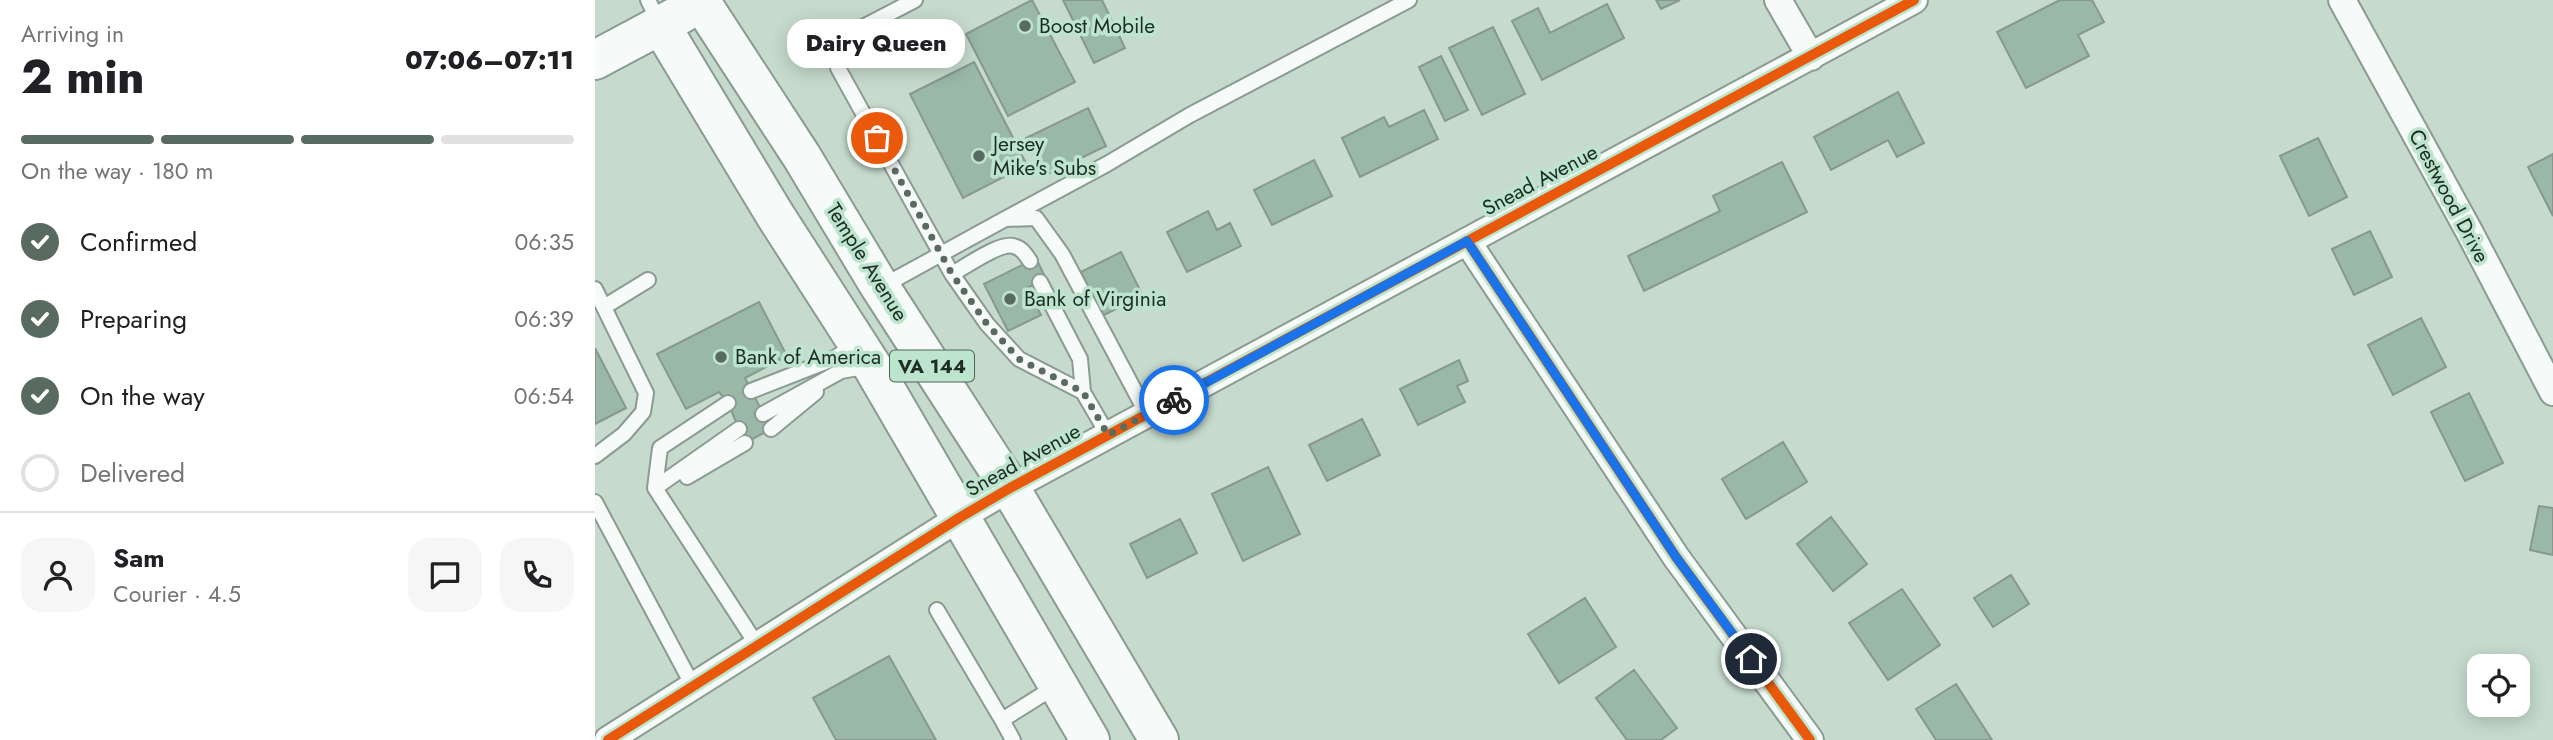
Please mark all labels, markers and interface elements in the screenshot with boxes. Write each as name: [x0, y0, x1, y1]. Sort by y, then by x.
place label: Boost Mobile: [1039, 11, 1155, 41]
text: Arriving in: [21, 17, 124, 51]
marker: Boost Mobile: [1017, 18, 1033, 34]
callout: Dairy Queen: [788, 19, 966, 68]
text: Dairy Queen: [805, 26, 947, 60]
text: 07:06–07:11: [405, 41, 574, 79]
text: 2 min: [21, 44, 145, 110]
pin: [847, 108, 907, 168]
icon: bag: [858, 119, 896, 157]
street label: Crestwood Drive: [2401, 124, 2497, 268]
place label: Jersey Mike's Subs: [990, 129, 1096, 183]
street label: Snead Avenue: [1477, 137, 1603, 223]
marker: Jersey Mike's Subs: [971, 148, 987, 164]
text: On the way · 180 m: [21, 154, 213, 188]
street label: Temple Avenue: [819, 197, 915, 327]
icon: check: [21, 223, 59, 261]
text: Confirmed: [80, 223, 197, 261]
text: 06:35: [515, 225, 574, 259]
place label: Bank of Virginia: [1024, 284, 1166, 314]
marker: Bank of Virginia: [1002, 291, 1018, 307]
icon: check: [21, 300, 59, 338]
text: Preparing: [80, 300, 187, 338]
text: 06:39: [514, 302, 574, 336]
place label: Bank of America: [735, 342, 881, 372]
marker: Bank of America: [713, 349, 729, 365]
road number: VA 144: [890, 350, 974, 382]
courier: [1139, 365, 1209, 435]
icon: check: [21, 377, 59, 415]
text: On the way: [80, 377, 205, 415]
text: 06:54: [514, 379, 574, 413]
icon: bike: [1155, 381, 1193, 419]
street label: Snead Avenue: [960, 416, 1086, 504]
text: Delivered: [80, 454, 185, 492]
button: person: [21, 538, 95, 612]
button: chat: [408, 538, 482, 612]
button: phone: [500, 538, 574, 612]
text: Sam: [113, 539, 165, 577]
text: Courier · 4.5: [113, 577, 241, 611]
pin: [1721, 629, 1781, 689]
icon: home: [1732, 640, 1770, 678]
map controls: [2467, 654, 2530, 717]
button: locate: [2467, 654, 2530, 717]

